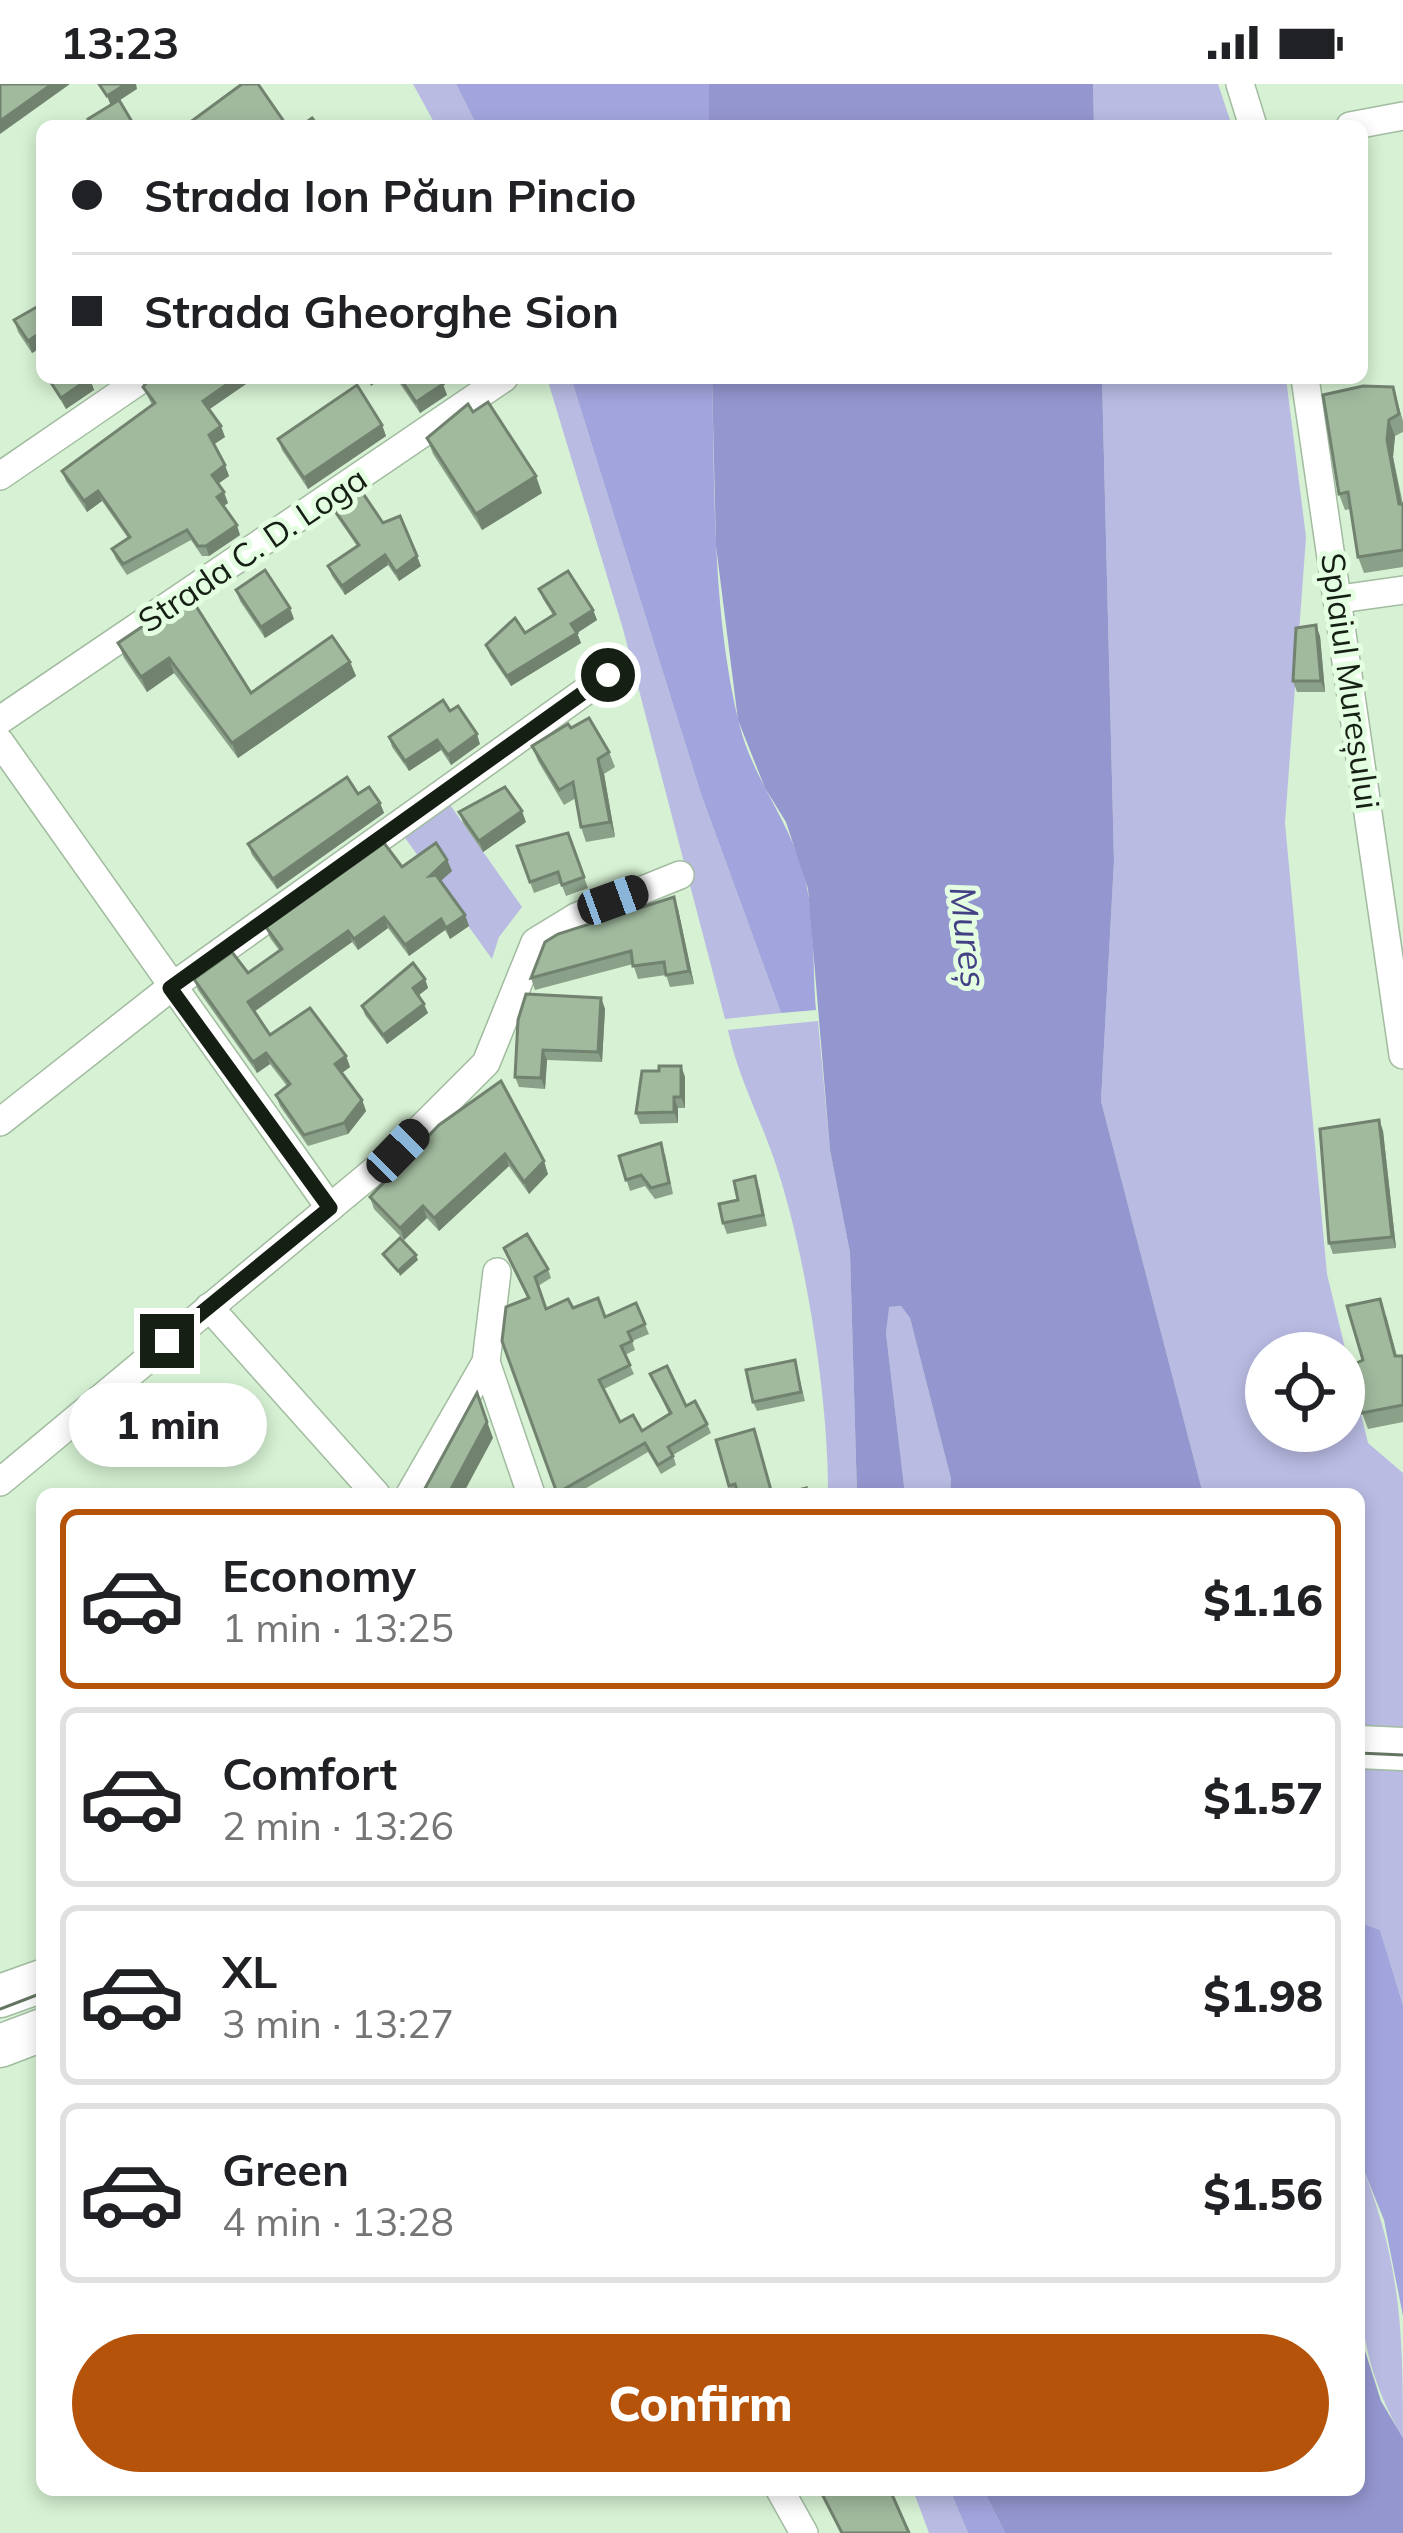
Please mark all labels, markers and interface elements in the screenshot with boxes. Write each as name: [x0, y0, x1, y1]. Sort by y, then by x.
text: 13:23: [60, 14, 179, 70]
text: Strada Ion Păun Pincio: [144, 167, 636, 223]
text: Strada Gheorghe Sion: [144, 283, 619, 339]
street label: Strada C. D. Loga: [130, 457, 374, 641]
street label: Splaiul Mureșului: [1312, 550, 1389, 812]
route start: [581, 648, 635, 702]
car: [573, 871, 653, 929]
water label: Mureș: [939, 884, 998, 990]
car: [360, 1113, 436, 1189]
route end: [140, 1314, 194, 1368]
map controls: [1245, 1332, 1365, 1452]
button: locate: [1245, 1332, 1365, 1452]
callout: 1 min: [68, 1383, 266, 1467]
text: 1 min: [116, 1400, 220, 1449]
icon: car: [78, 1545, 186, 1653]
text: Economy: [222, 1547, 416, 1603]
text: $1.16: [1203, 1571, 1323, 1627]
text: 1 min · 13:25: [222, 1603, 454, 1652]
icon: car: [78, 1743, 186, 1851]
text: Comfort: [222, 1745, 397, 1801]
text: $1.57: [1203, 1769, 1323, 1825]
text: 2 min · 13:26: [222, 1801, 454, 1850]
icon: car: [78, 1941, 186, 2049]
text: XL: [222, 1943, 277, 1999]
text: $1.98: [1203, 1967, 1323, 2023]
text: 3 min · 13:27: [222, 1999, 454, 2048]
icon: car: [78, 2139, 186, 2247]
text: Green: [222, 2141, 349, 2197]
text: $1.56: [1203, 2165, 1323, 2221]
text: 4 min · 13:28: [222, 2197, 454, 2246]
button: Confirm: [72, 2334, 1329, 2472]

